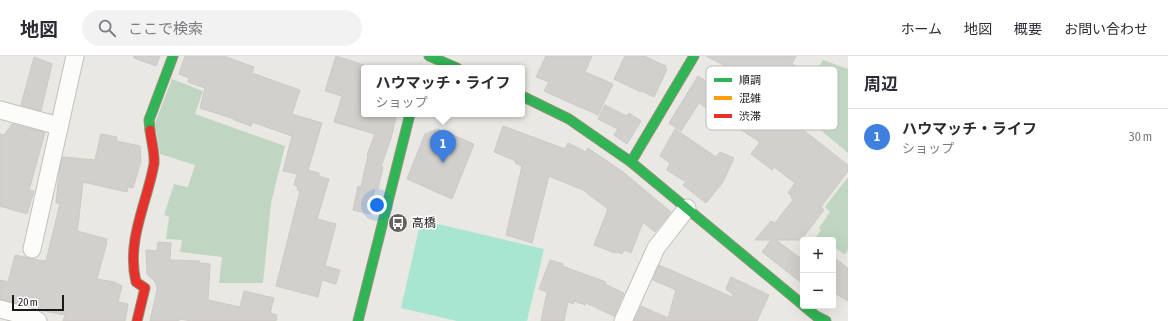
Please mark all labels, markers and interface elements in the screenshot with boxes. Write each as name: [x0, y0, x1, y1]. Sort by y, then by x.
search box: [82, 10, 362, 46]
icon: search: [96, 17, 118, 39]
text: 地図: [20, 18, 58, 40]
text: ここで検索: [128, 20, 203, 37]
text: ホーム: [900, 21, 942, 37]
text: 地図: [964, 21, 992, 37]
text: 概要: [1014, 21, 1042, 37]
text: お問い合わせ: [1064, 21, 1148, 37]
popup: [361, 65, 525, 117]
legend: [706, 66, 838, 130]
text: ハウマッチ・ライフ: [375, 74, 511, 91]
text: 順調: [739, 74, 761, 86]
text: 周辺: [864, 74, 898, 94]
text: 混雑: [739, 92, 761, 104]
text: ショップ: [375, 95, 428, 110]
text: 渋滞: [739, 110, 761, 122]
text: ハウマッチ・ライフ: [902, 120, 1037, 137]
text: 1: [874, 129, 880, 144]
text: 30 m: [1129, 129, 1152, 144]
pin: 1: [430, 130, 456, 163]
text: ショップ: [902, 141, 954, 156]
your location: [367, 195, 387, 215]
bus stop icon: 高橋: [387, 212, 409, 234]
place label: 高橋: [412, 216, 436, 230]
map controls: [800, 237, 836, 309]
button: +: [800, 237, 836, 273]
button: −: [800, 273, 836, 309]
scale bar: [12, 293, 64, 312]
text: 20 m: [18, 296, 38, 308]

